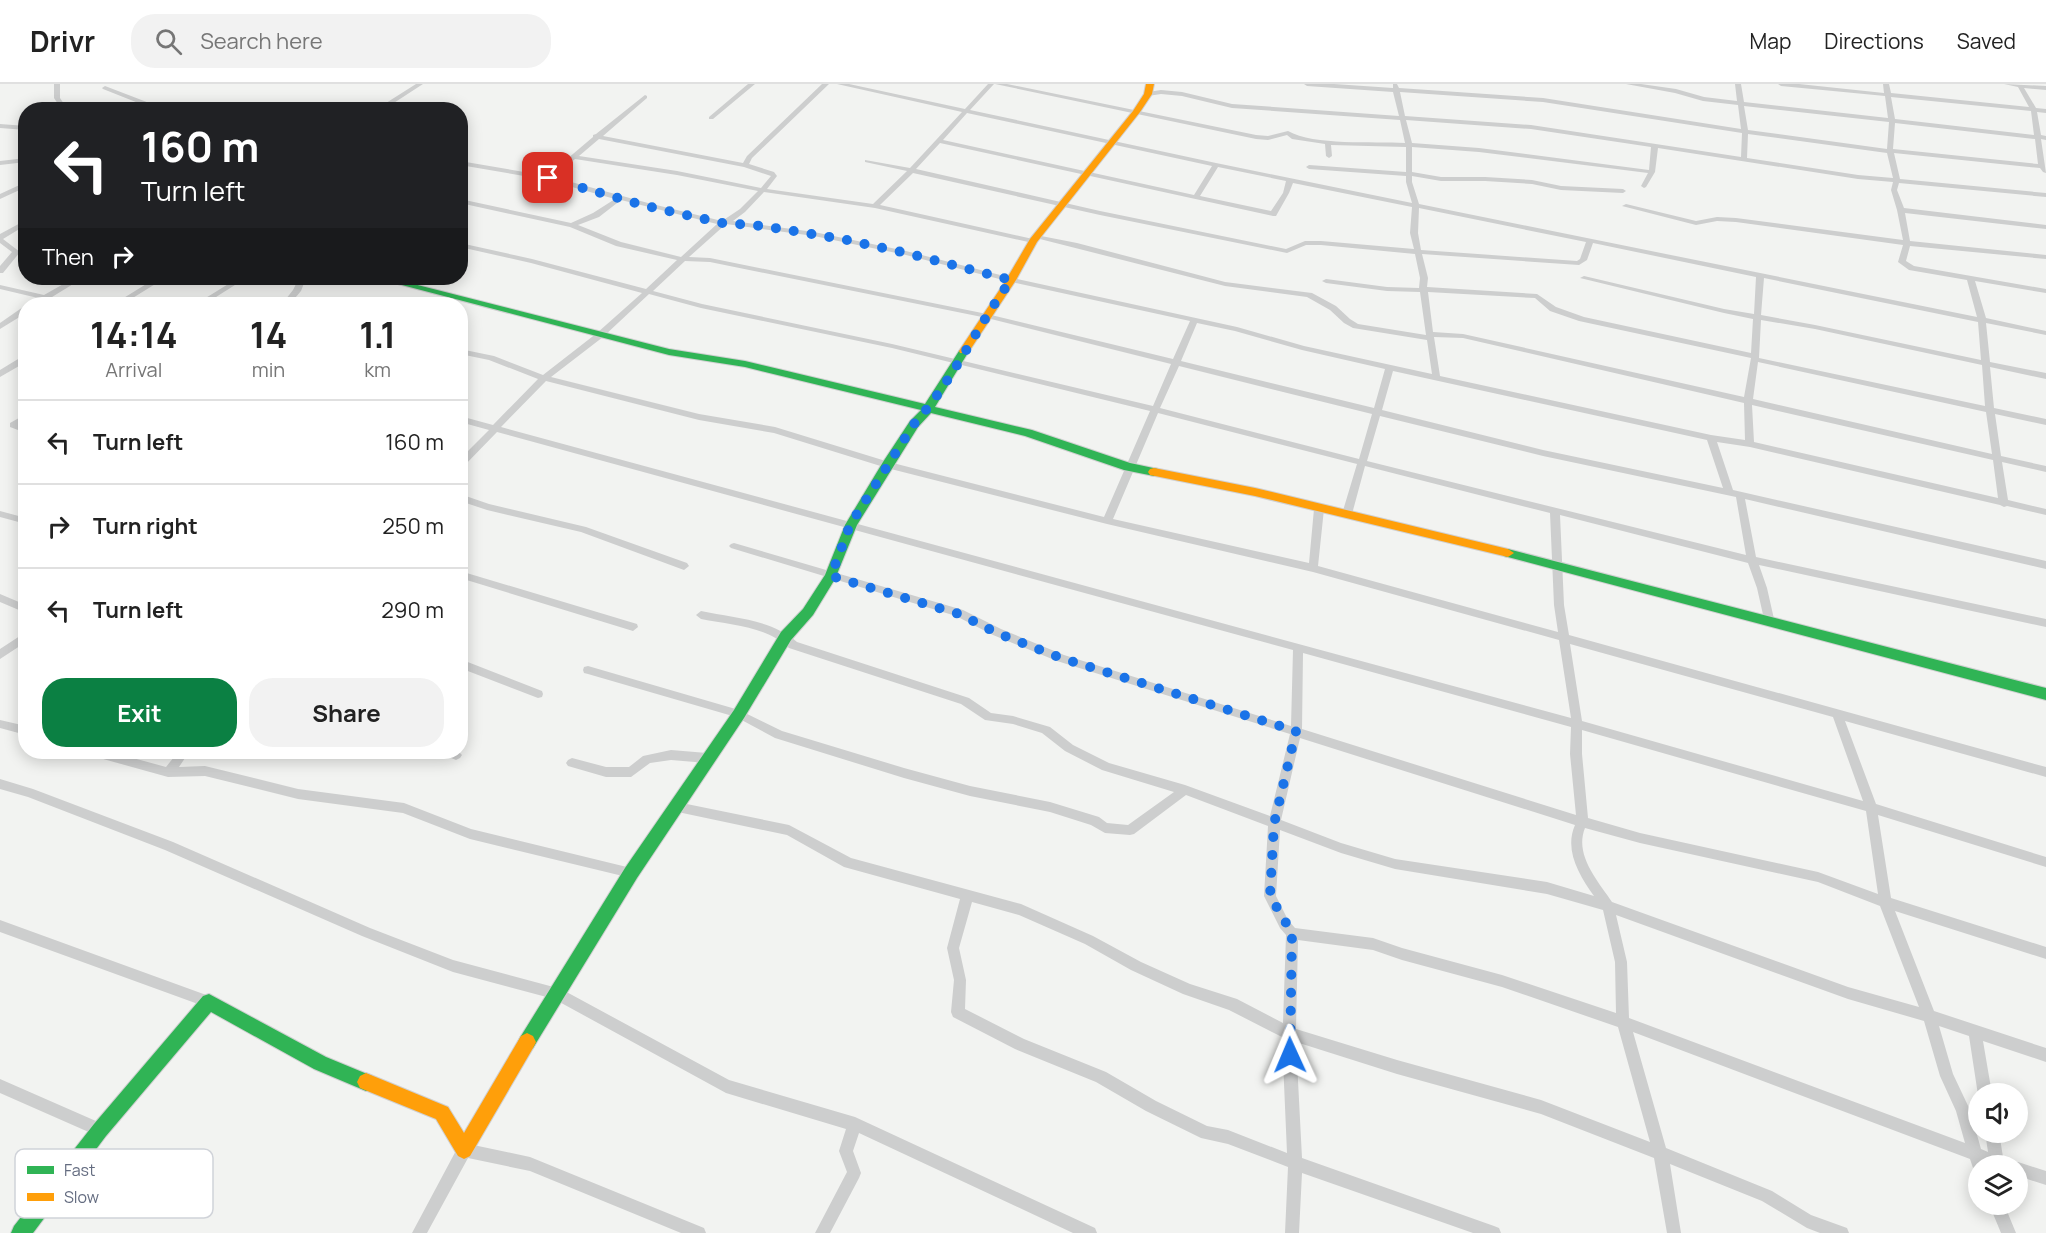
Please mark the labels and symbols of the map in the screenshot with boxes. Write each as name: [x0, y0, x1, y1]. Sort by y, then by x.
pin: [522, 152, 573, 203]
position arrow: [1258, 1023, 1322, 1087]
legend: [15, 1149, 213, 1218]
text: Fast: [64, 1159, 95, 1181]
text: Slow: [64, 1186, 99, 1208]

